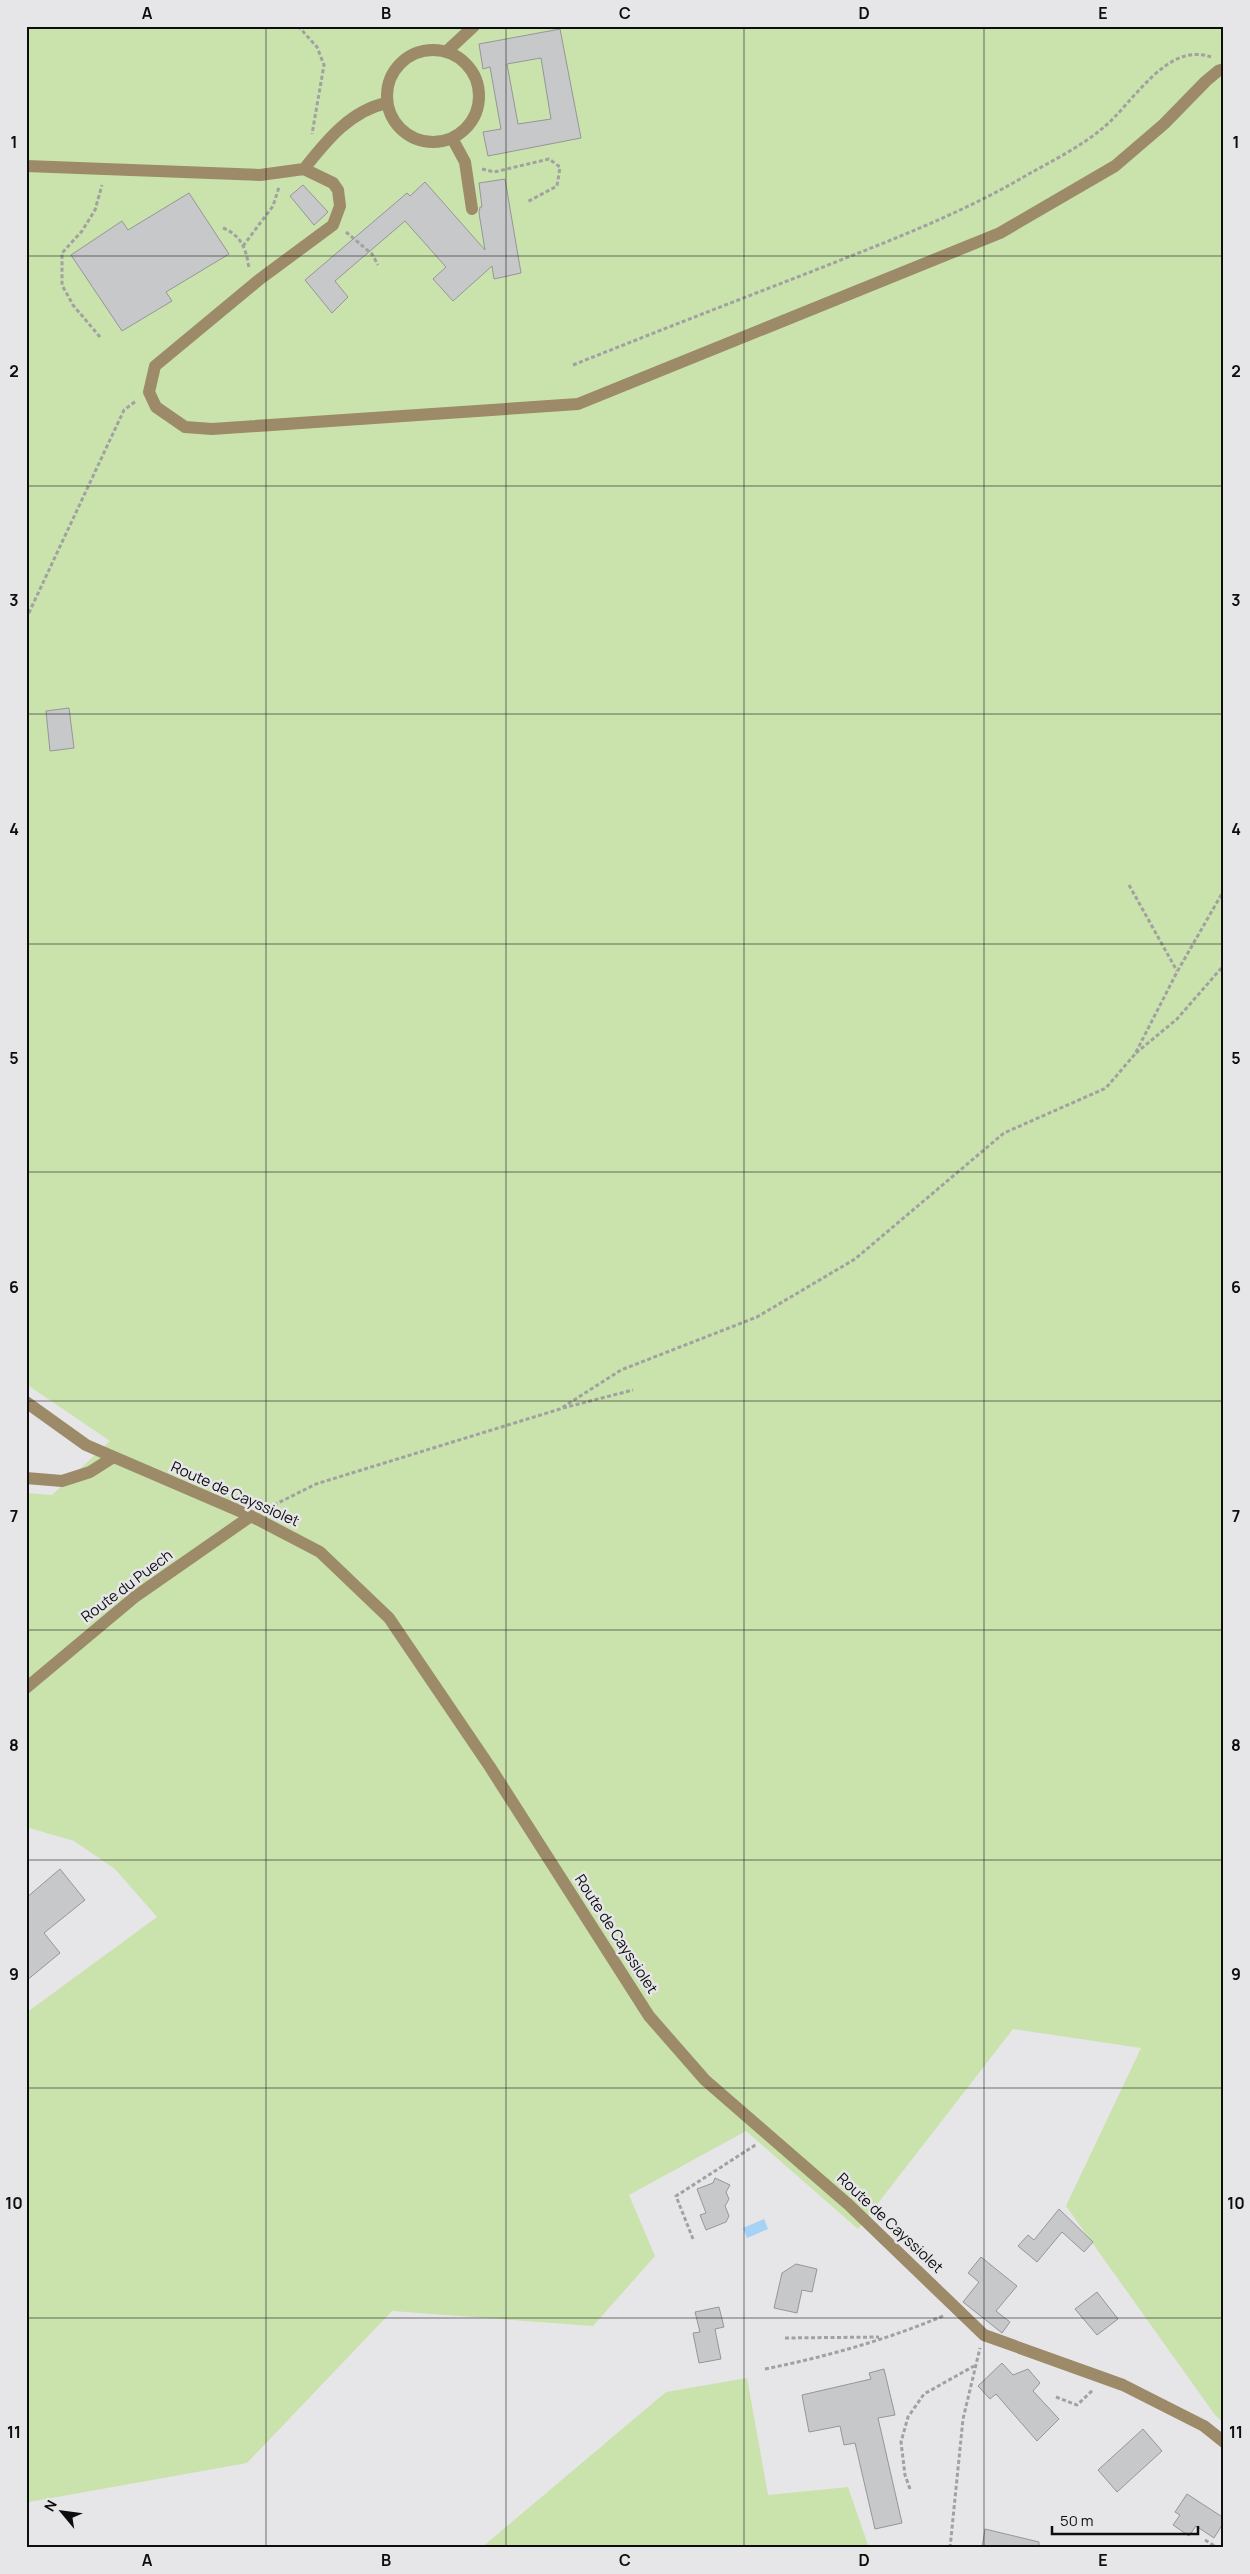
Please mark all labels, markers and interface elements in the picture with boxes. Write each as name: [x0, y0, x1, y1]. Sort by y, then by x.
text: A: [142, 2, 153, 24]
text: B: [381, 2, 391, 24]
text: C: [619, 2, 631, 24]
text: D: [858, 2, 870, 24]
text: E: [1098, 2, 1108, 24]
text: 1: [10, 131, 18, 153]
text: 1: [1232, 131, 1240, 153]
text: 2: [9, 360, 19, 382]
text: 2: [1231, 360, 1241, 382]
text: 3: [9, 589, 19, 611]
text: 3: [1231, 589, 1241, 611]
text: 4: [9, 818, 19, 840]
text: 4: [1231, 818, 1241, 840]
text: 5: [9, 1047, 19, 1069]
text: 5: [1231, 1047, 1241, 1069]
text: 6: [9, 1276, 19, 1298]
text: 6: [1231, 1276, 1241, 1298]
street label: Route de Cayssiolet: [168, 1456, 303, 1531]
text: 7: [10, 1505, 18, 1527]
text: 7: [1232, 1505, 1240, 1527]
street label: Route du Puech: [77, 1544, 177, 1627]
text: 8: [9, 1734, 19, 1756]
text: 8: [1231, 1734, 1241, 1756]
street label: Route de Cayssiolet: [570, 1870, 663, 1997]
text: 9: [9, 1963, 19, 1985]
text: 9: [1231, 1963, 1241, 1985]
street label: Route de Cayssiolet: [833, 2168, 948, 2277]
text: 10: [5, 2192, 23, 2214]
text: 10: [1227, 2192, 1245, 2214]
text: 11: [7, 2421, 21, 2443]
text: 11: [1229, 2421, 1243, 2443]
north arrow: [38, 2486, 88, 2536]
text: N: [39, 2496, 61, 2514]
scale bar: [1052, 2504, 1199, 2536]
text: 50 m: [1060, 2510, 1094, 2531]
text: A: [142, 2549, 153, 2571]
text: B: [381, 2549, 391, 2571]
text: C: [619, 2549, 631, 2571]
text: D: [858, 2549, 870, 2571]
text: E: [1098, 2549, 1108, 2571]

